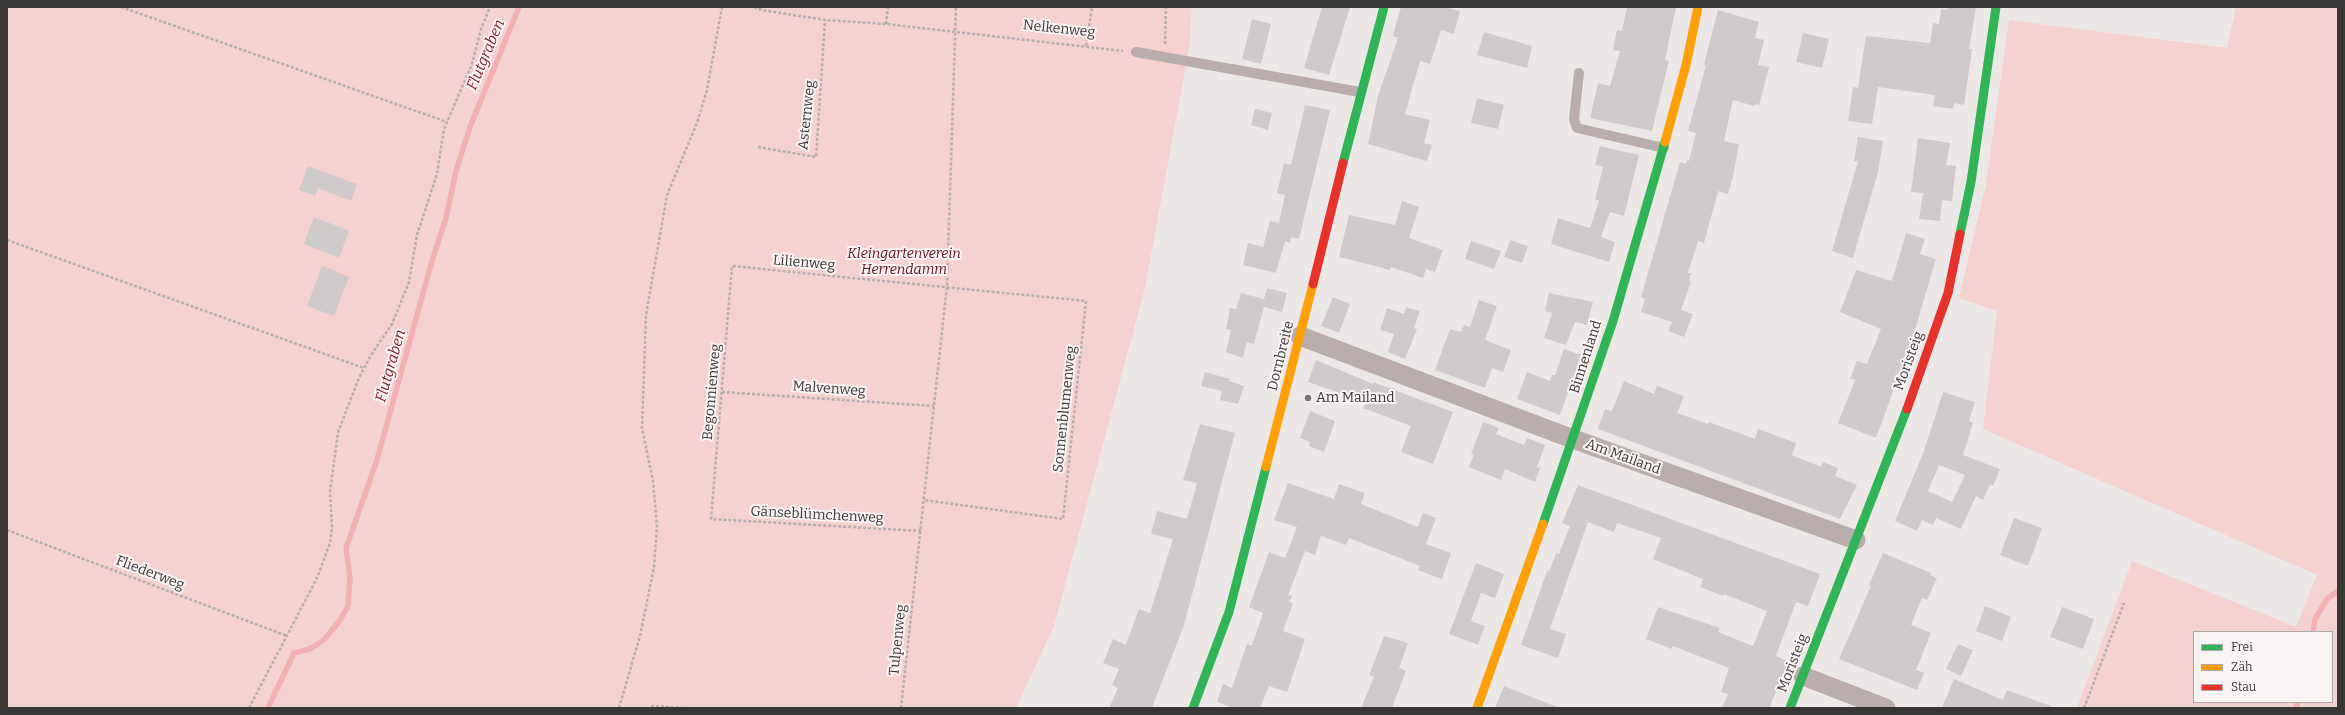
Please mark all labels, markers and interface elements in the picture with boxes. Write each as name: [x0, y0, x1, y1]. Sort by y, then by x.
water label: Flutgraben: [463, 17, 509, 93]
street label: Nelkenweg: [1022, 17, 1096, 41]
street label: Asternweg: [795, 79, 819, 151]
park label: Kleingartenverein Herrendamm: [847, 246, 961, 278]
street label: Lilienweg: [772, 252, 836, 274]
street label: Binnenland: [1566, 318, 1606, 396]
street label: Dornbreite: [1264, 319, 1298, 393]
water label: Flutgraben: [372, 328, 410, 404]
street label: Moristeig: [1891, 329, 1927, 393]
street label: Begonnienweg: [699, 343, 725, 441]
street label: Sonnenblumenweg: [1050, 345, 1080, 473]
street label: Malvenweg: [792, 378, 866, 400]
place label: Am Mailand: [1316, 390, 1395, 406]
marker: Am Mailand: [1303, 393, 1313, 403]
street label: Am Mailand: [1583, 436, 1663, 478]
street label: Gänseblümchenweg: [750, 503, 884, 527]
street label: Fliederweg: [113, 552, 187, 594]
street label: Tulpenweg: [886, 604, 910, 676]
street label: Moristeig: [1774, 631, 1812, 695]
legend: [2193, 631, 2333, 703]
text: Frei: [2231, 640, 2253, 654]
text: Zäh: [2231, 660, 2252, 674]
text: Stau: [2231, 680, 2256, 694]

